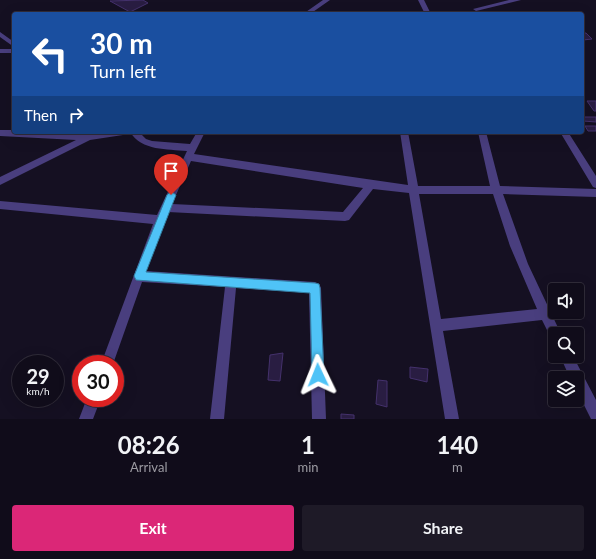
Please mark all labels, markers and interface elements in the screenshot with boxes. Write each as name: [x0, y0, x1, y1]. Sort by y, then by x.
text: 30 m: [90, 26, 153, 60]
icon: left: [24, 28, 76, 80]
text: Turn left: [90, 60, 156, 82]
icon: right: [65, 104, 87, 126]
text: Then: [24, 106, 57, 124]
pin: [154, 154, 188, 195]
icon: arrive: [160, 160, 182, 182]
map controls: [548, 283, 584, 407]
button: sound: [548, 283, 584, 319]
button: search: [548, 327, 584, 363]
position arrow: [297, 354, 339, 396]
speed limit sign: 30: [72, 355, 124, 407]
text: 29: [26, 364, 50, 388]
button: layers: [548, 371, 584, 407]
text: km/h: [26, 385, 50, 397]
text: 08:26: [118, 430, 180, 459]
text: 1: [301, 430, 315, 459]
text: 140: [436, 430, 478, 459]
text: Arrival: [130, 459, 167, 475]
text: min: [298, 459, 319, 475]
text: m: [452, 459, 463, 475]
button: Exit: [12, 505, 294, 551]
button: Share: [302, 505, 584, 551]

